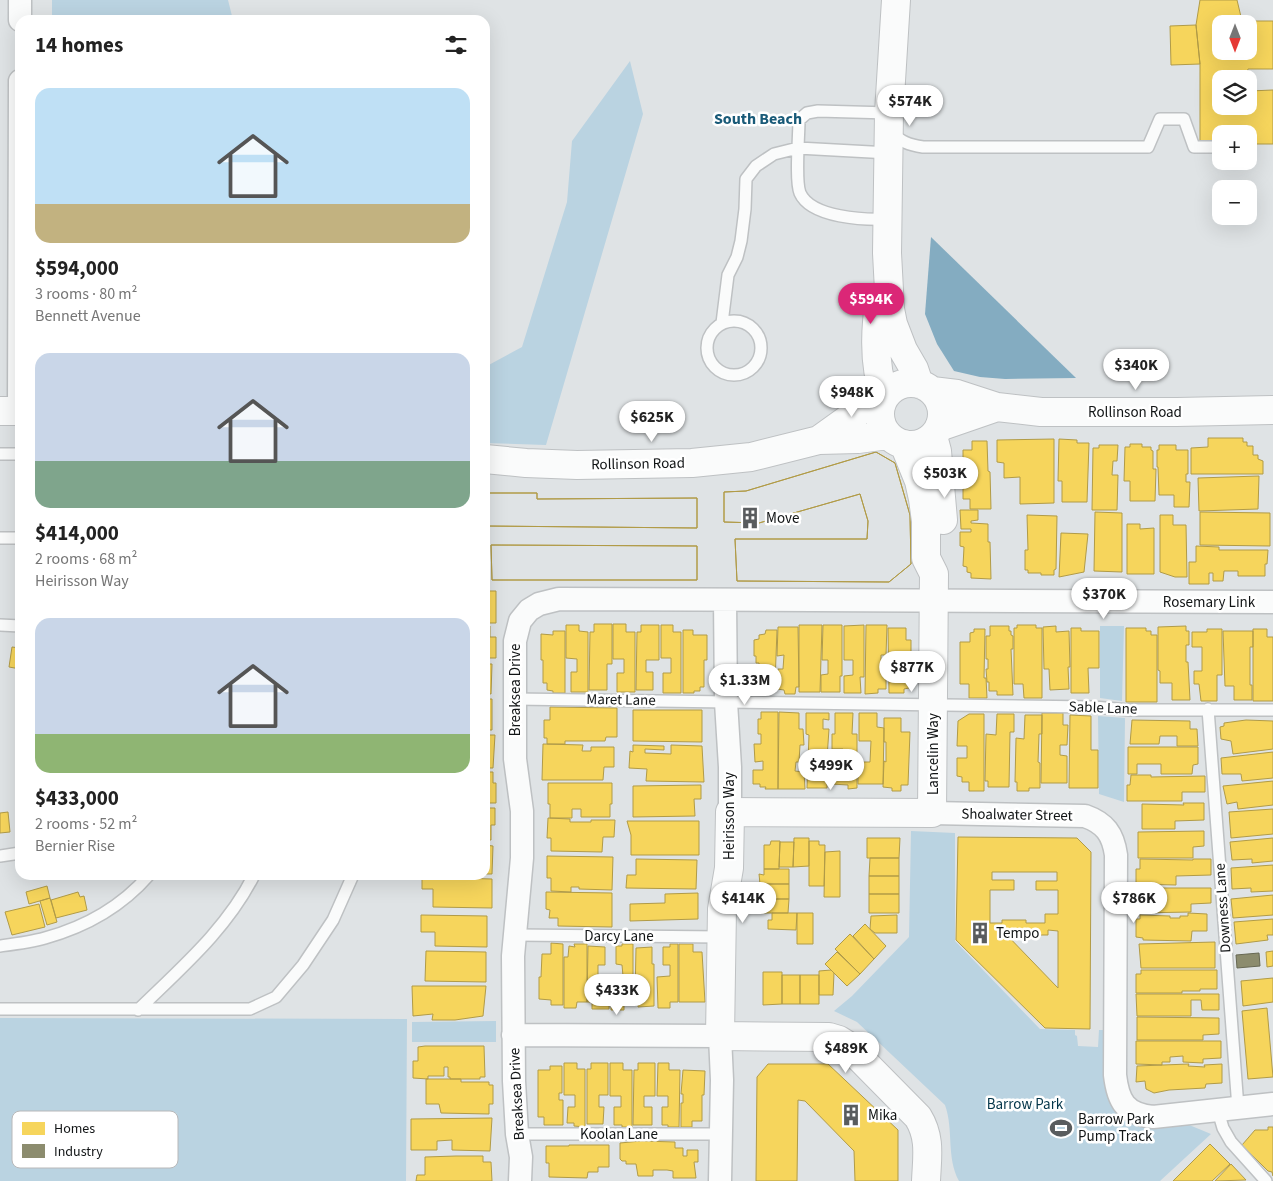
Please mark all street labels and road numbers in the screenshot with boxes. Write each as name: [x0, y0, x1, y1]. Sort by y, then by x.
street label: Rollinson Road: [1088, 402, 1182, 423]
street label: Rollinson Road: [591, 453, 685, 475]
street label: Rosemary Link: [1163, 592, 1256, 613]
street label: Breaksea Drive: [505, 644, 526, 736]
street label: Maret Lane: [586, 689, 656, 711]
street label: Sable Lane: [1068, 696, 1138, 720]
street label: Lancelin Way: [923, 713, 944, 795]
street label: Heirisson Way: [719, 772, 740, 860]
street label: Shoalwater Street: [961, 804, 1073, 826]
street label: Downess Lane: [1209, 862, 1237, 954]
street label: Darcy Lane: [584, 926, 654, 947]
street label: Breaksea Drive: [504, 1047, 530, 1141]
street label: Koolan Lane: [580, 1124, 658, 1145]

